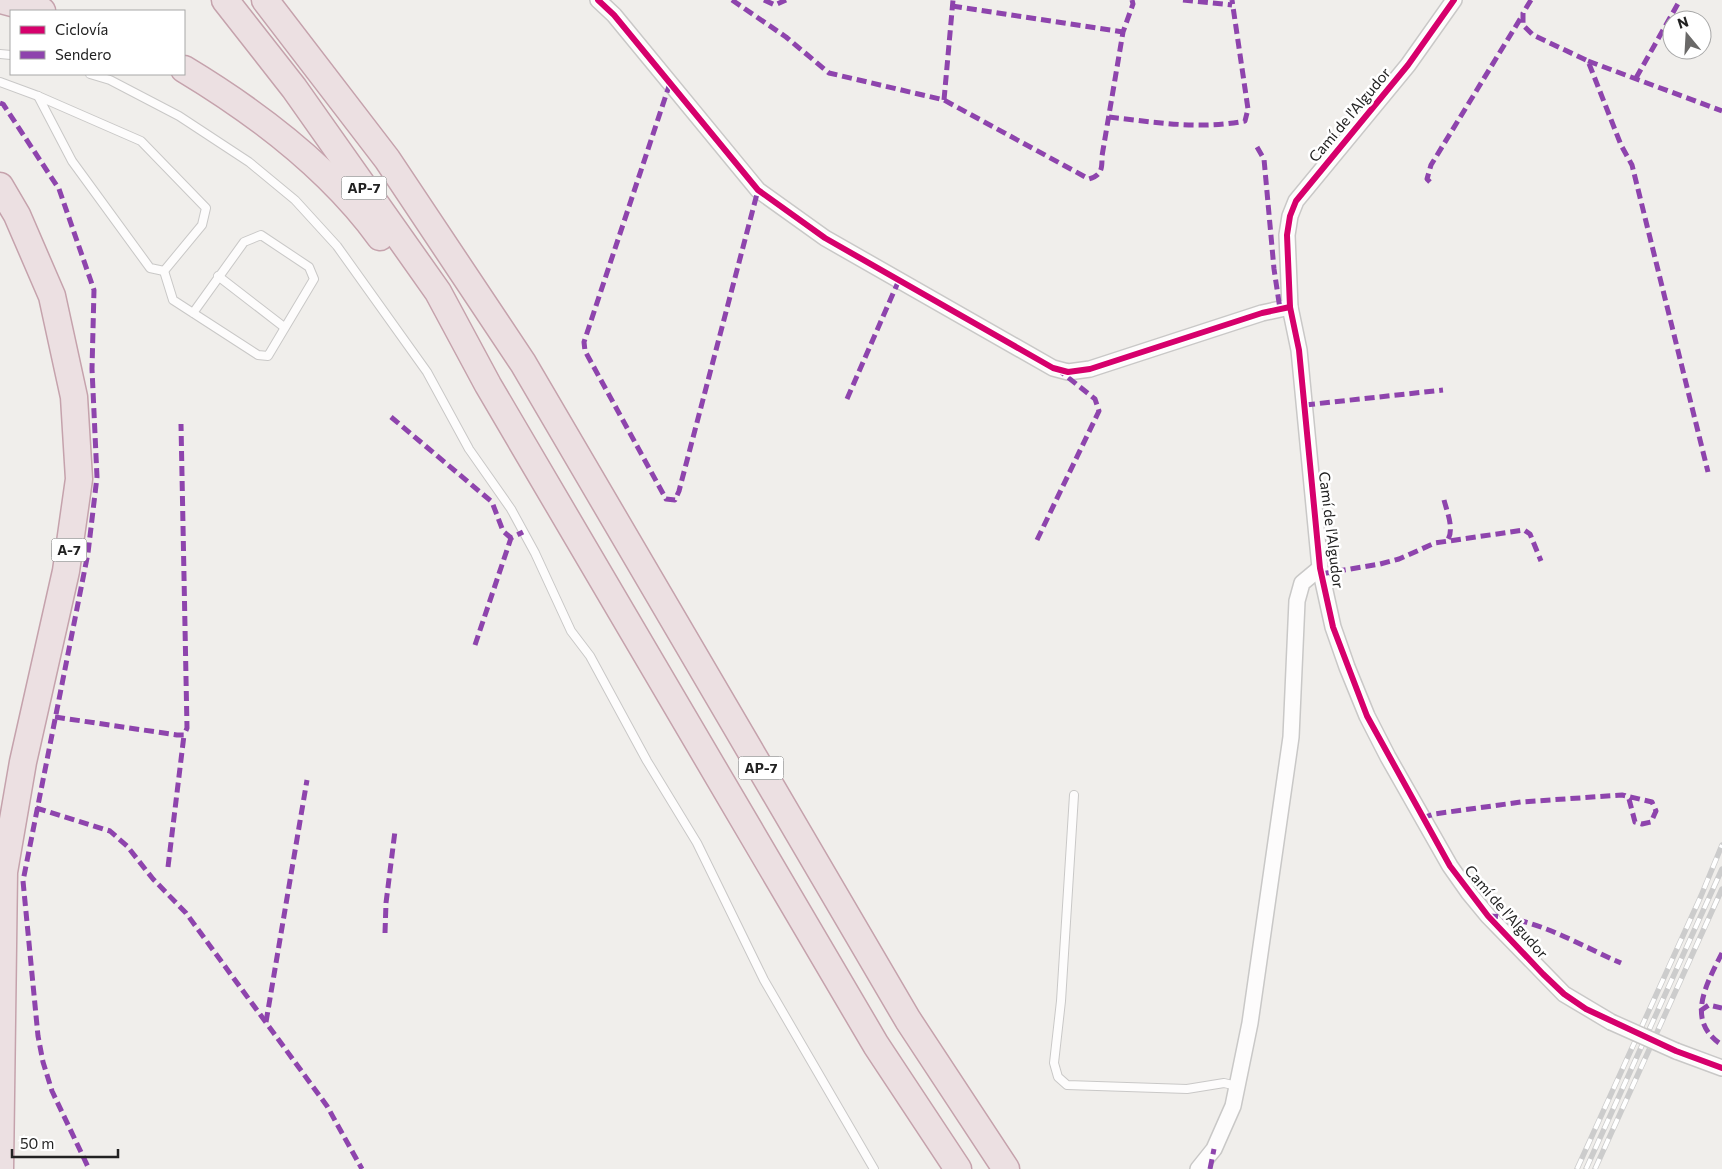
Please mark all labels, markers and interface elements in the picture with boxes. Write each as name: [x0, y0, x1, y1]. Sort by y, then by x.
legend: [10, 10, 185, 75]
north arrow: [1662, 10, 1712, 60]
text: N: [1675, 12, 1690, 32]
text: Ciclovía: [55, 20, 108, 38]
text: Sendero: [55, 45, 112, 63]
street label: Camí de l'Algudor: [1305, 63, 1394, 165]
road number: AP-7: [342, 177, 386, 200]
street label: Camí de l'Algudor: [1316, 470, 1348, 589]
road number: A-7: [52, 538, 86, 562]
road number: AP-7: [738, 756, 784, 780]
street label: Camí de l'Algudor: [1461, 861, 1552, 962]
scale bar: [12, 1126, 119, 1158]
text: 50 m: [20, 1134, 54, 1152]

